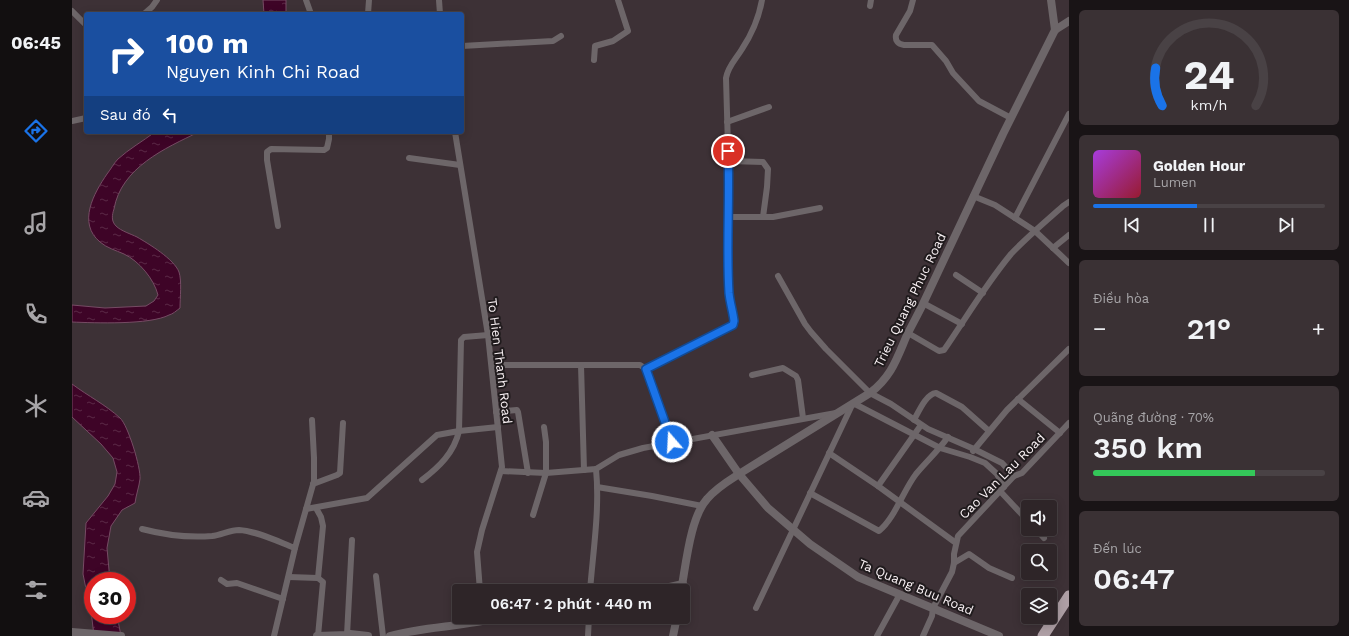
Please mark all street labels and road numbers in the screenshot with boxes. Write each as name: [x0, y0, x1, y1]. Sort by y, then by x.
street label: Trieu Quang Phuc Road: [871, 230, 949, 370]
street label: To Hien Thanh Road: [485, 297, 515, 425]
street label: Cao Van Lau Road: [956, 430, 1048, 522]
street label: Ta Quang Buu Road: [856, 556, 976, 618]

